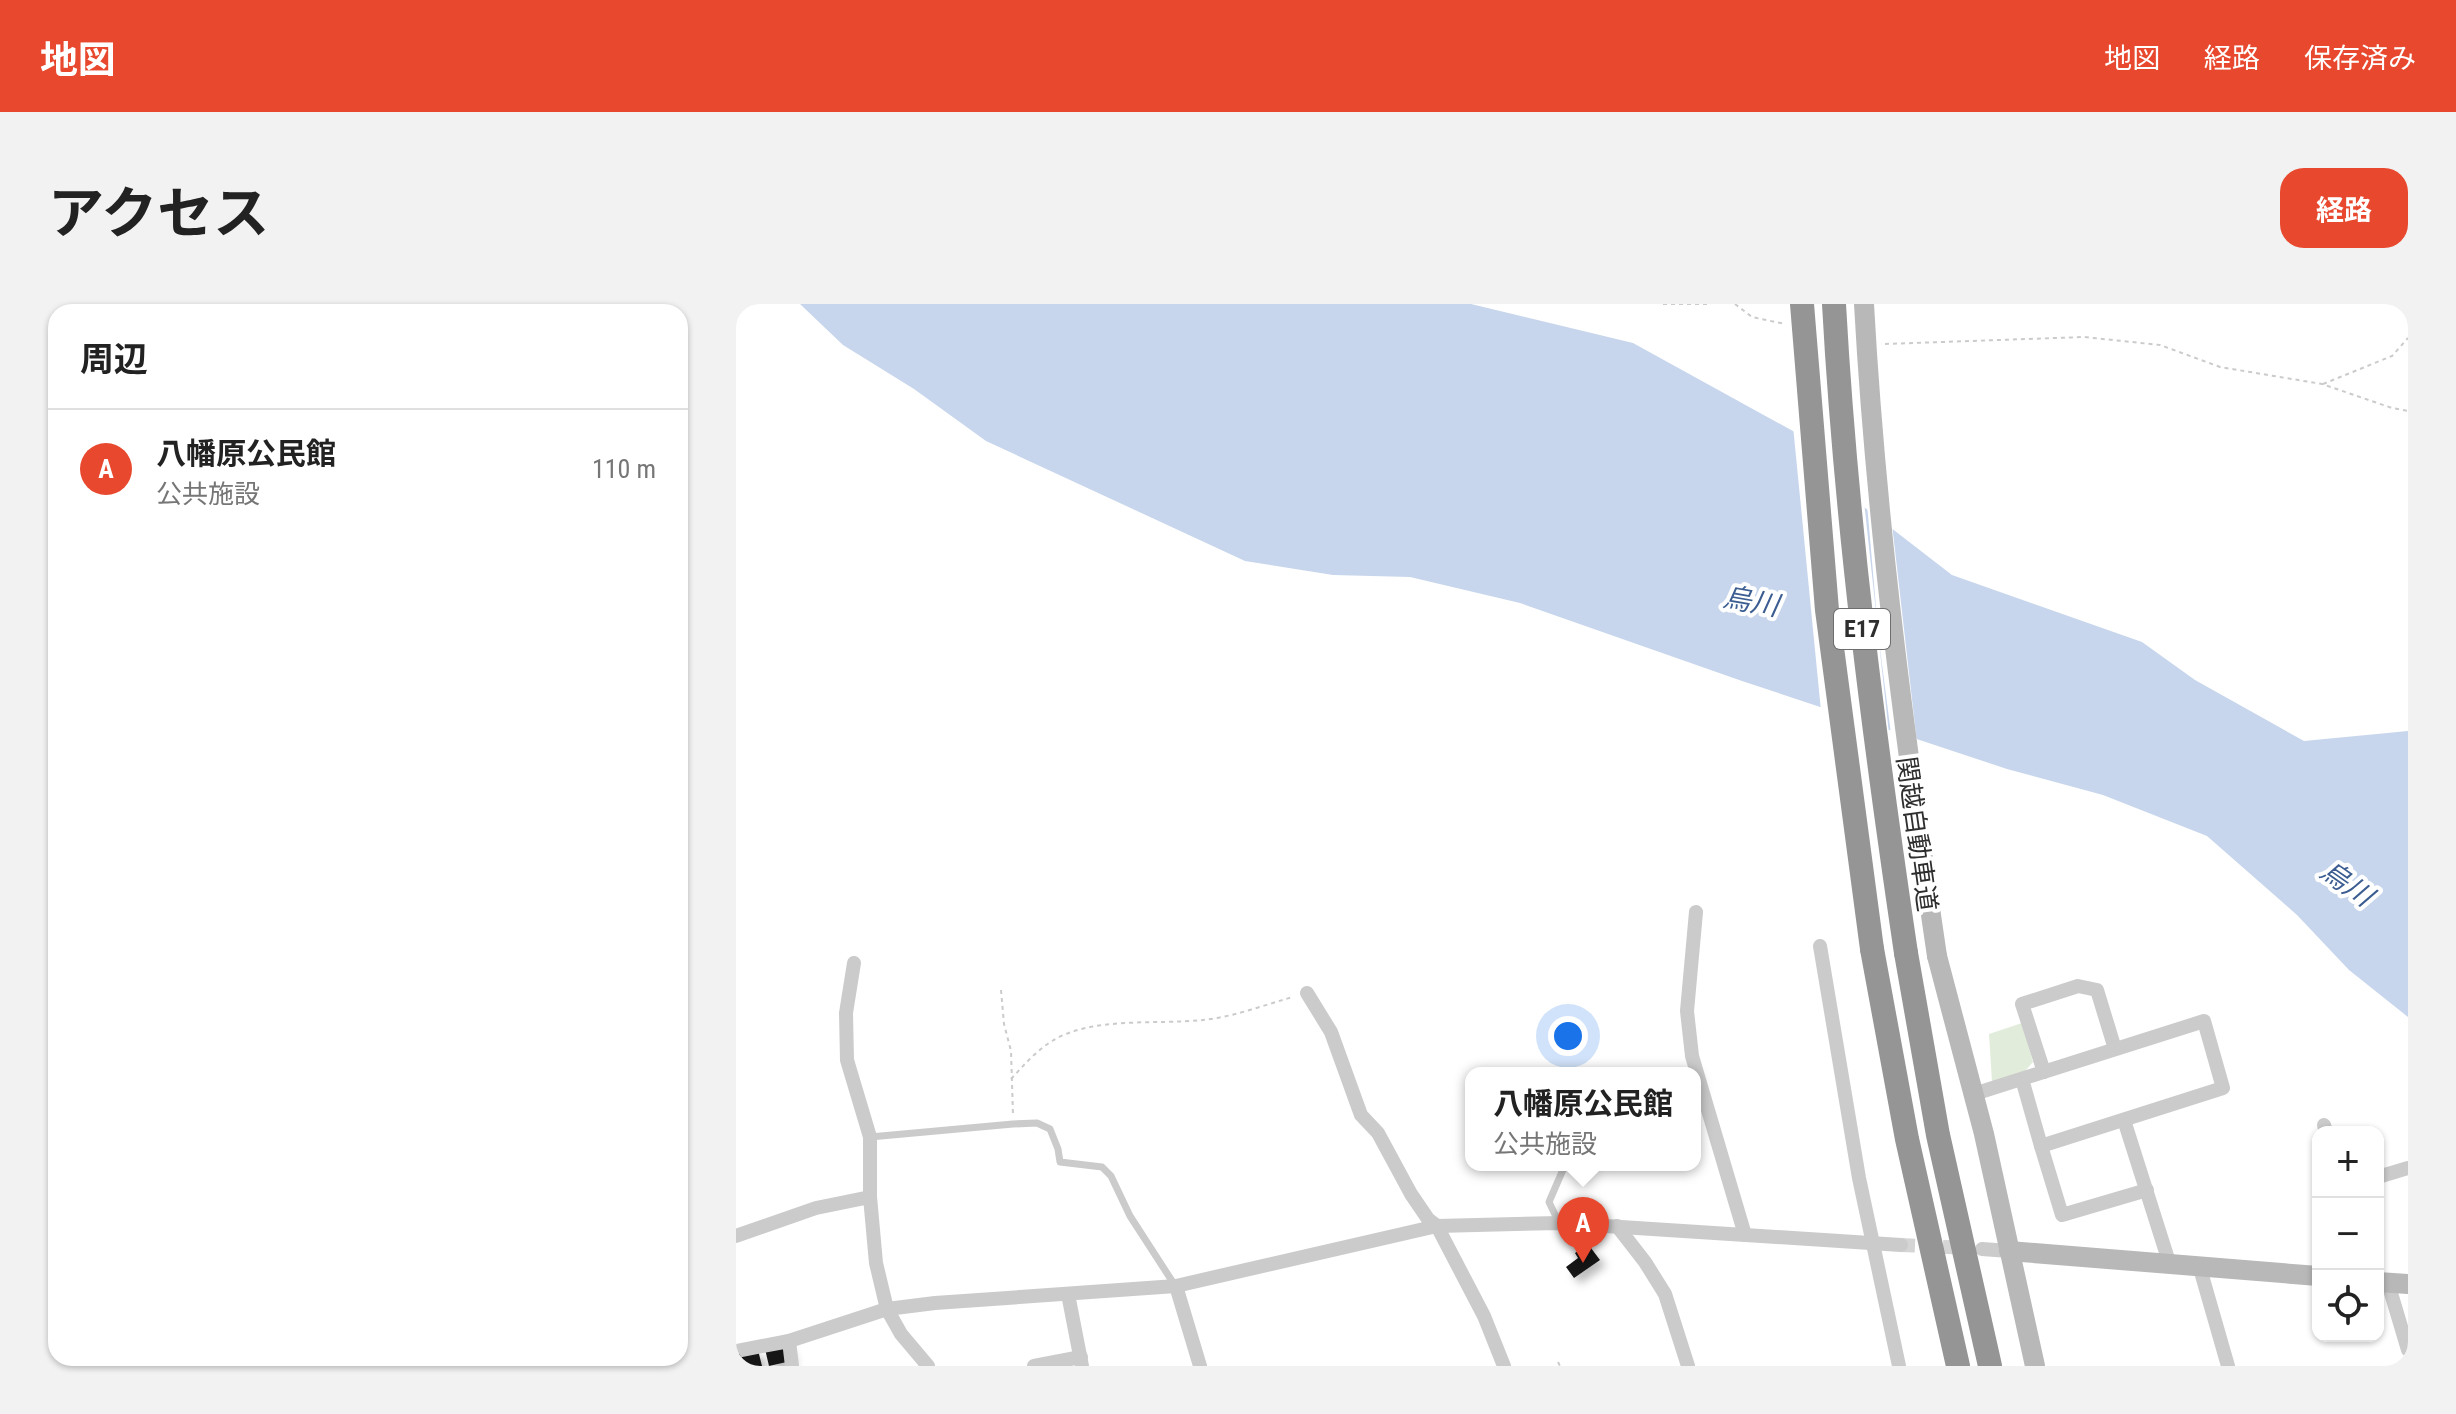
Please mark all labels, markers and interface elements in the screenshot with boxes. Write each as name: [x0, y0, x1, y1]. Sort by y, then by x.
text: 地図: [40, 38, 116, 82]
text: 地図: [2104, 42, 2160, 75]
text: 経路: [2204, 42, 2260, 75]
text: 保存済み: [2304, 42, 2416, 75]
button: 経路: [2280, 168, 2408, 248]
text: アクセス: [48, 181, 269, 247]
text: 周辺: [80, 339, 148, 379]
text: 八幡原公民館: [156, 436, 336, 471]
text: A: [98, 454, 114, 484]
text: 110 m: [592, 454, 656, 484]
text: 公共施設: [156, 479, 260, 509]
water label: 烏川: [1720, 580, 1784, 623]
road number: E17: [1834, 609, 1890, 649]
street label: 関越自動車道: [1891, 755, 1943, 913]
water label: 烏川: [2314, 854, 2382, 915]
your location: [1548, 1016, 1588, 1056]
popup: [1465, 1067, 1701, 1171]
text: 八幡原公民館: [1493, 1086, 1673, 1121]
map controls: [2312, 1126, 2384, 1342]
button: +: [2312, 1126, 2384, 1198]
text: 公共施設: [1493, 1129, 1597, 1159]
pin: A: [1557, 1197, 1609, 1263]
button: −: [2312, 1198, 2384, 1270]
button: locate: [2312, 1270, 2384, 1342]

